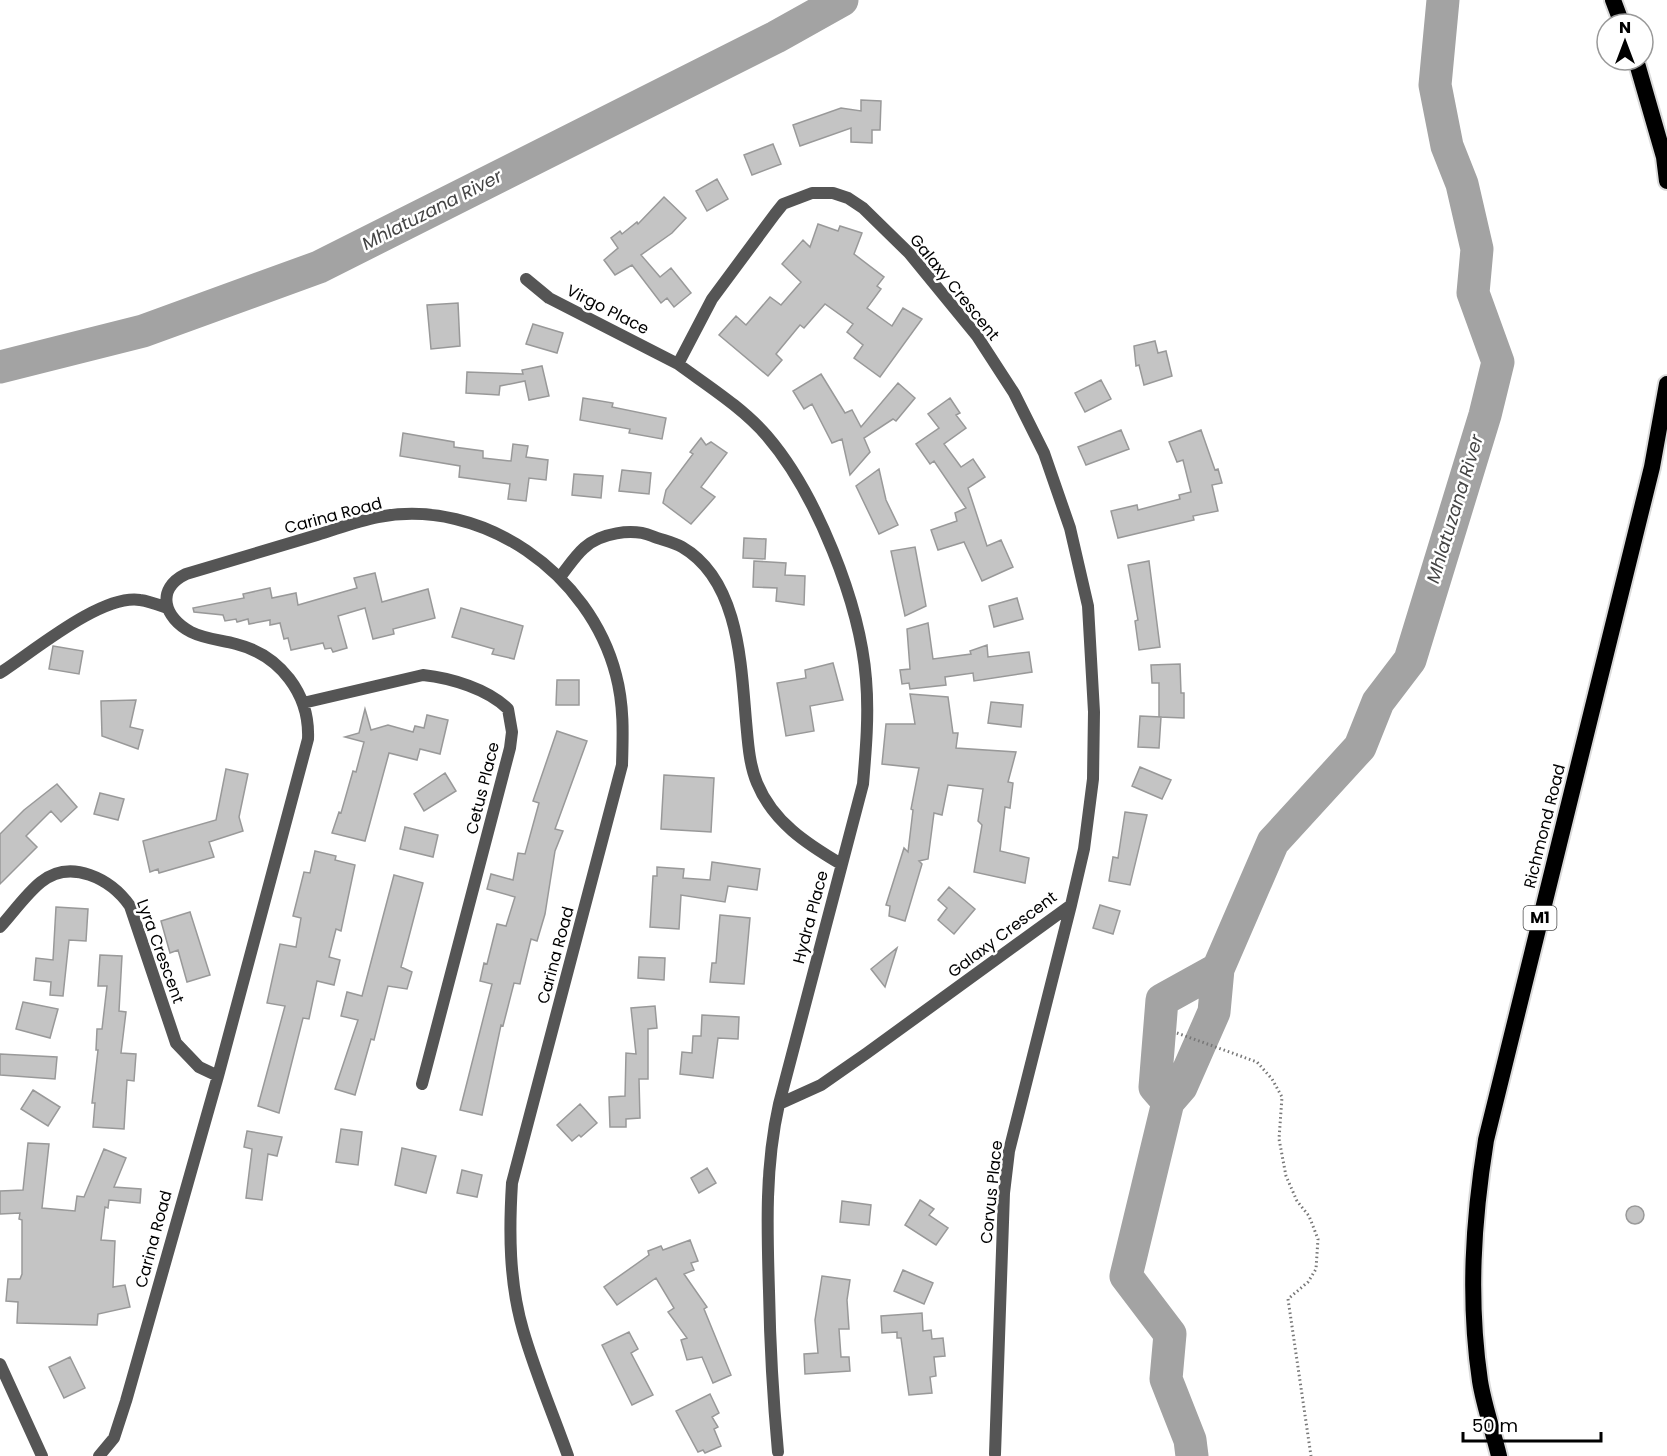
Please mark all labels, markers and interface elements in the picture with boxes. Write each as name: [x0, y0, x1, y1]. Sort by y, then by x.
north arrow: [1595, 12, 1655, 72]
text: N: [1619, 16, 1631, 39]
water label: Mhlatuzana River: [357, 163, 507, 256]
street label: Galaxy Crescent: [904, 229, 1005, 346]
street label: Virgo Place: [563, 279, 653, 340]
water label: Mhlatuzana River: [1420, 430, 1489, 586]
street label: Carina Road: [282, 491, 384, 540]
street label: Cetus Place: [460, 739, 505, 837]
street label: Richmond Road: [1518, 762, 1571, 891]
street label: Hydra Place: [787, 868, 834, 966]
street label: Galaxy Crescent: [943, 886, 1062, 983]
street label: Lyra Crescent: [131, 896, 190, 1007]
street label: Carina Road: [531, 904, 580, 1006]
road number: M1: [1524, 906, 1556, 930]
street label: Corvus Place: [975, 1139, 1008, 1245]
street label: Carina Road: [129, 1188, 178, 1290]
scale bar: [1463, 1405, 1601, 1443]
text: 50 m: [1472, 1413, 1518, 1438]

